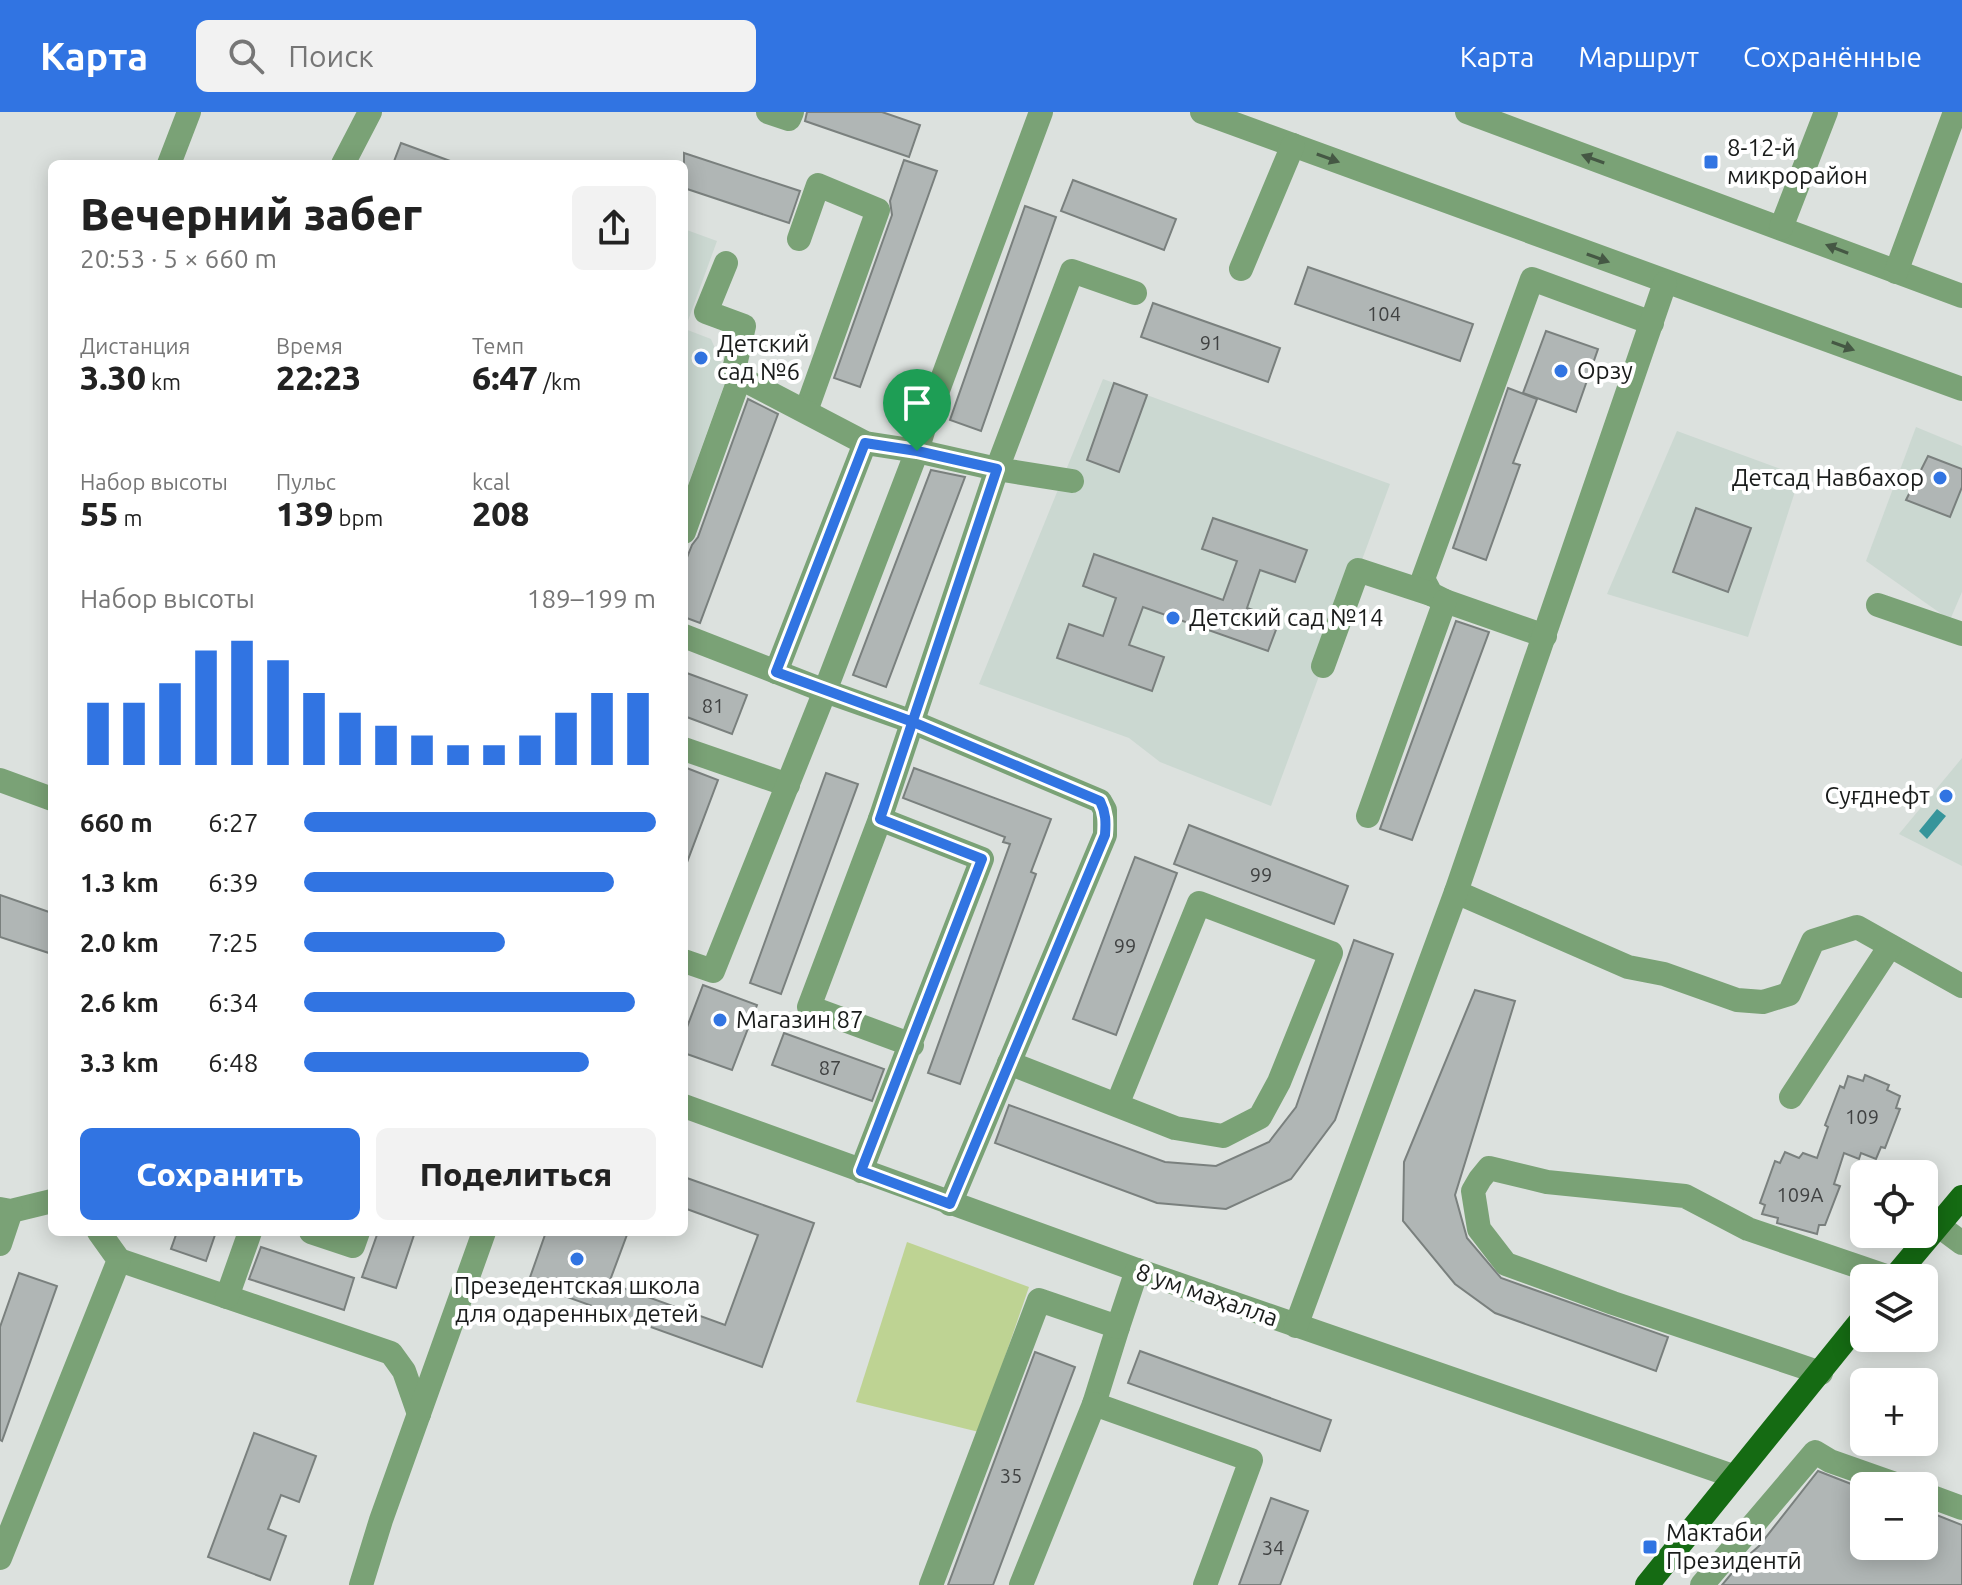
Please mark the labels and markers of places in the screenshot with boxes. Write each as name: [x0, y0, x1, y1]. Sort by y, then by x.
place label: 8-12-й микрорайон: [1727, 134, 1868, 189]
marker: 8-12-й микрорайон: [1702, 153, 1720, 171]
place label: Детский сад №6: [717, 330, 810, 385]
marker: Детский сад №6: [692, 349, 710, 367]
place label: Орзу: [1577, 357, 1633, 384]
marker: Орзу: [1552, 362, 1570, 380]
pin: [883, 369, 951, 451]
place label: Детсад Навбахор: [1732, 464, 1924, 491]
marker: Детсад Навбахор: [1931, 469, 1949, 487]
place label: Детский сад №14: [1189, 604, 1384, 631]
marker: Детский сад №14: [1164, 609, 1182, 627]
place label: Суғднефт: [1824, 782, 1930, 809]
marker: Суғднефт: [1937, 787, 1955, 805]
place label: Магазин 87: [736, 1006, 864, 1033]
marker: Магазин 87: [711, 1011, 729, 1029]
marker: Презедентская школа для одаренных детей: [568, 1250, 586, 1268]
place label: Презедентская школа для одаренных детей: [454, 1272, 700, 1327]
place label: Мактаби Президентӣ: [1666, 1519, 1802, 1574]
marker: Мактаби Президентӣ: [1641, 1538, 1659, 1556]

